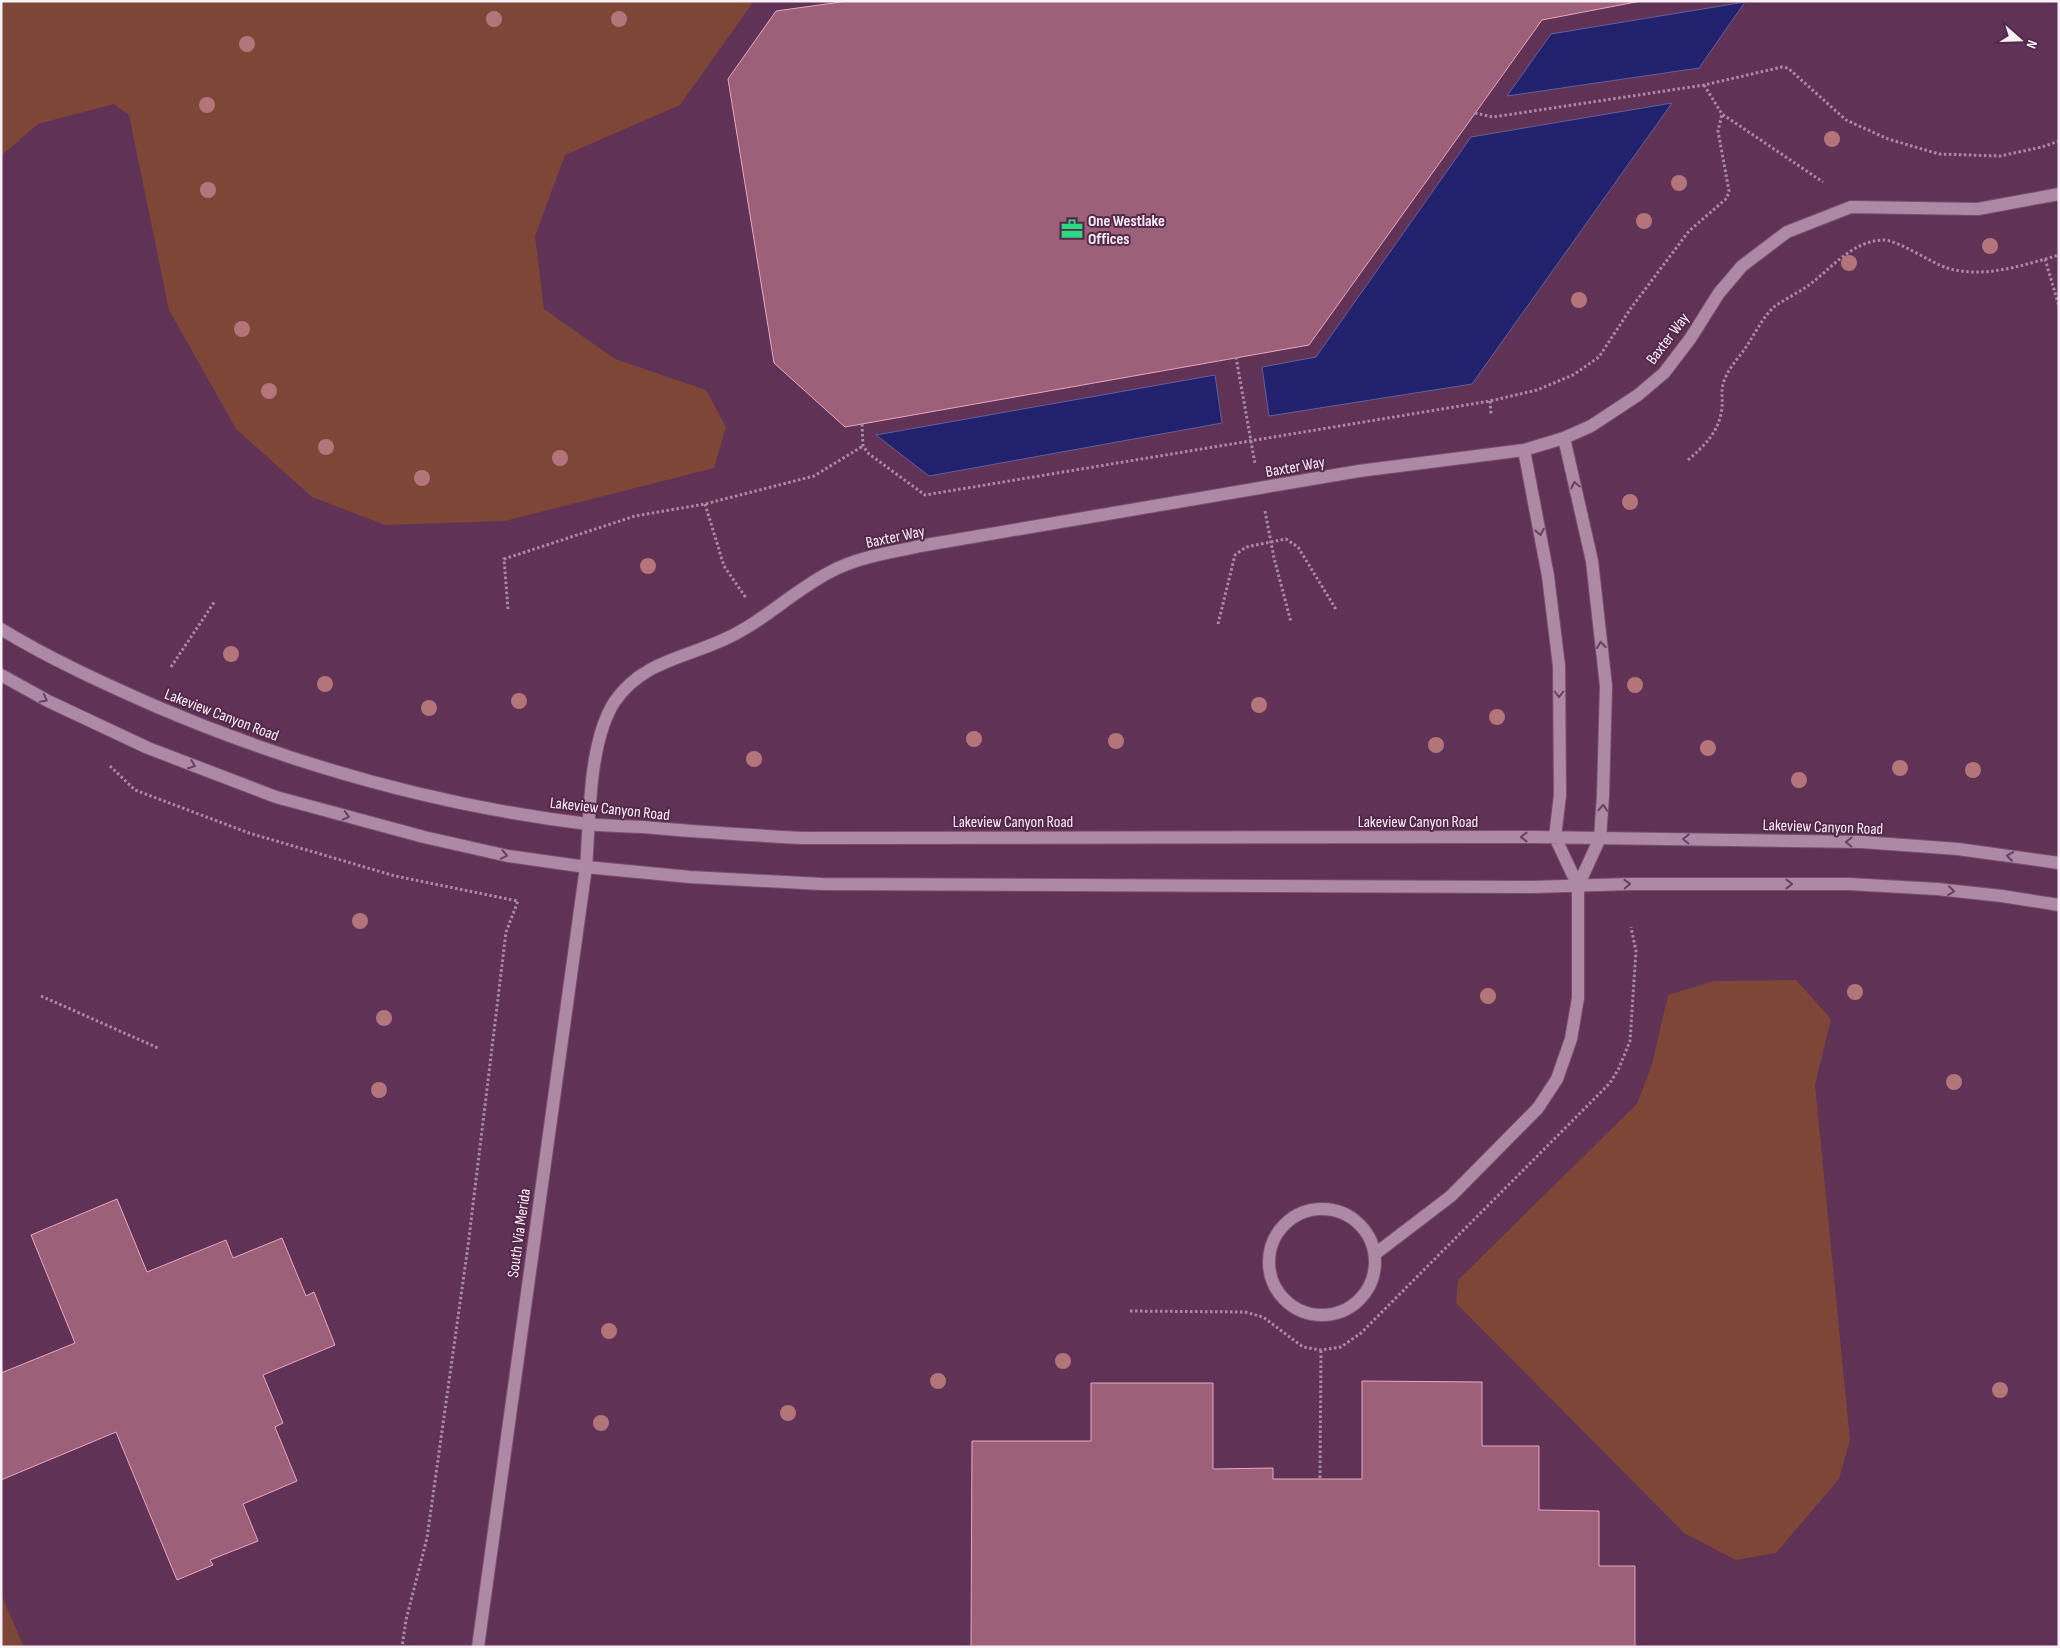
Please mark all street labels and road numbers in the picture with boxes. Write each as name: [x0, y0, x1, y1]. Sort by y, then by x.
street label: Baxter Way: [1643, 309, 1694, 368]
street label: Baxter Way: [1264, 453, 1326, 482]
street label: Baxter Way: [864, 522, 927, 553]
street label: Lakeview Canyon Road: [162, 685, 281, 746]
street label: Lakeview Canyon Road: [549, 794, 671, 825]
street label: Lakeview Canyon Road: [953, 813, 1073, 832]
street label: Lakeview Canyon Road: [1358, 813, 1478, 832]
street label: Lakeview Canyon Road: [1762, 816, 1884, 839]
street label: South Via Merida: [504, 1187, 535, 1279]

